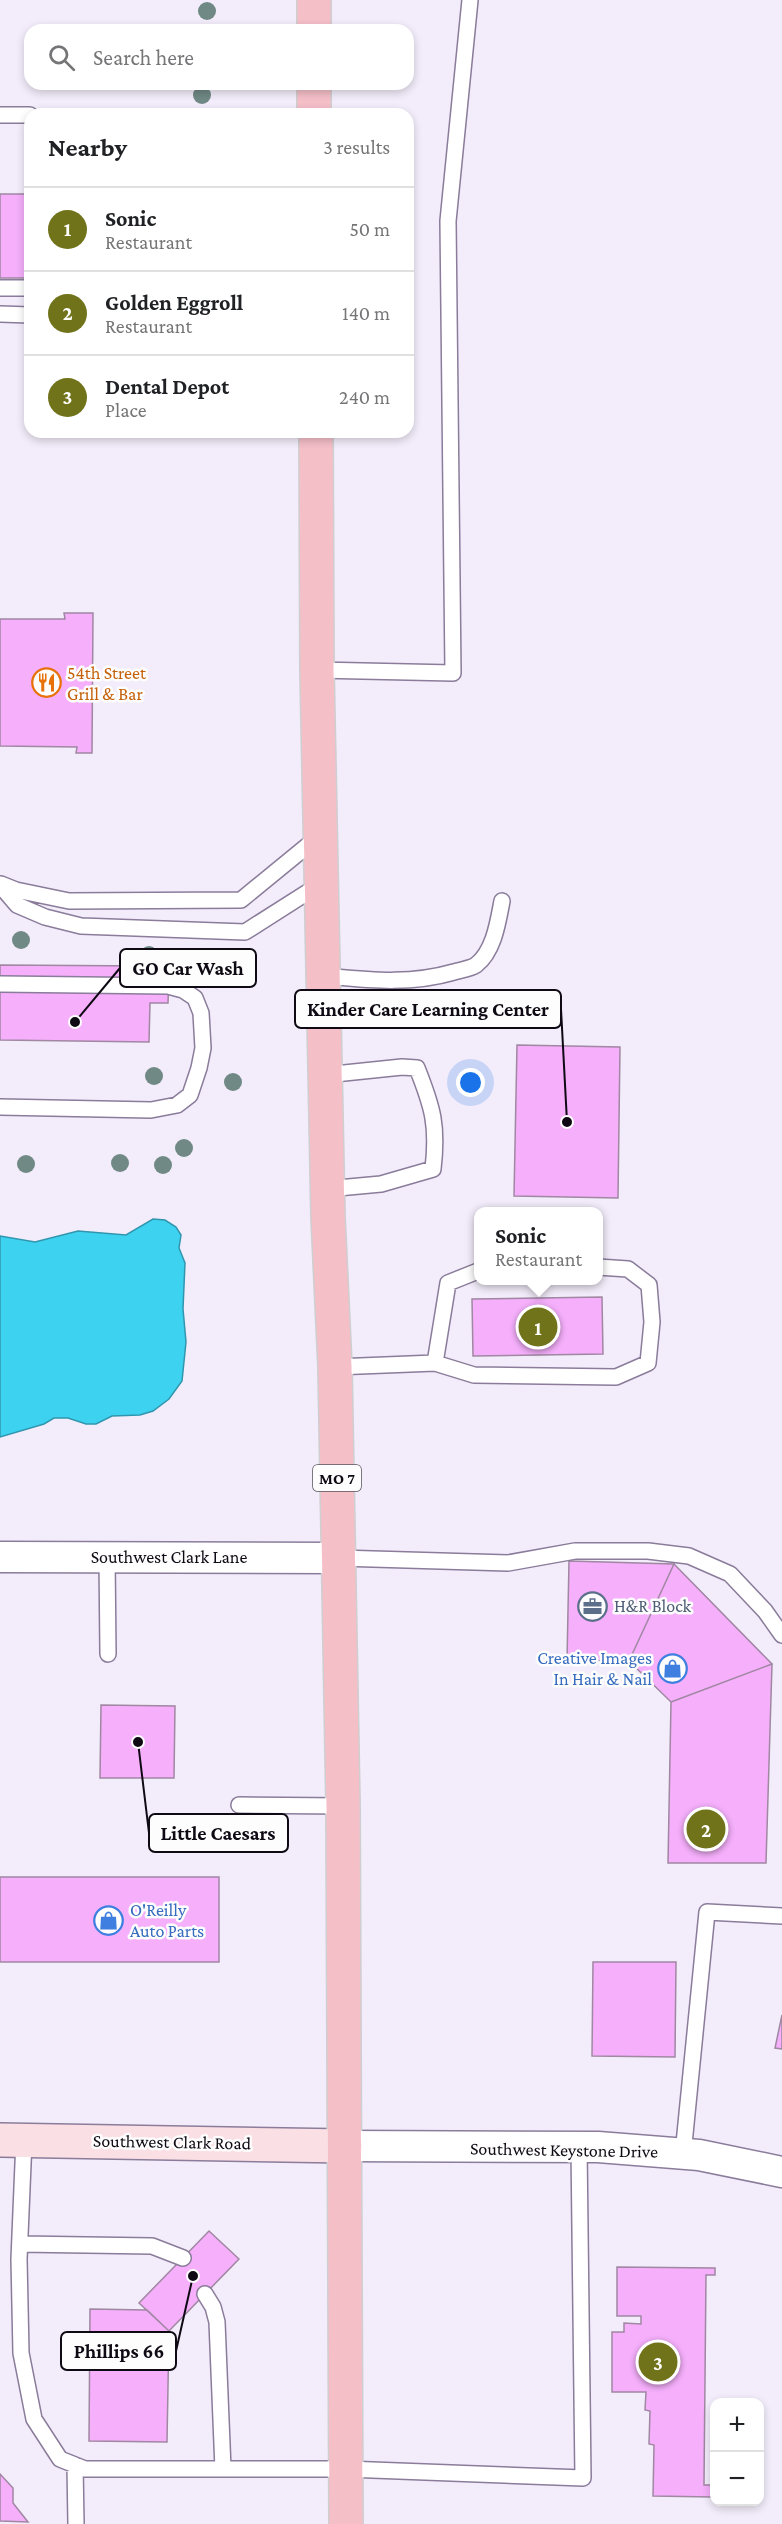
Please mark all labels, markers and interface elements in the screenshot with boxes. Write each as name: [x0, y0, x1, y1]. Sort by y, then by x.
search box: [24, 24, 414, 90]
icon: search: [45, 41, 78, 74]
text: Search here: [93, 45, 194, 70]
text: Nearby: [48, 133, 127, 162]
text: 3 results: [323, 136, 390, 158]
text: Sonic: [105, 206, 156, 231]
text: 1: [64, 218, 71, 240]
text: 50 m: [349, 218, 390, 240]
text: Restaurant: [105, 231, 192, 253]
text: Golden Eggroll: [105, 290, 243, 315]
text: 2: [62, 302, 73, 324]
text: 140 m: [342, 302, 390, 324]
text: Restaurant: [105, 315, 192, 337]
text: Dental Depot: [105, 374, 229, 399]
text: 3: [63, 386, 72, 408]
text: 240 m: [339, 386, 390, 408]
text: Place: [105, 399, 147, 421]
place label: 54th Street Grill & Bar: [67, 663, 147, 704]
restaurant icon: 54th Street Grill & Bar: [30, 667, 62, 699]
callout: GO Car Wash: [120, 949, 256, 987]
text: GO Car Wash: [132, 957, 244, 979]
callout: Kinder Care Learning Center: [295, 990, 561, 1028]
text: Kinder Care Learning Center: [307, 998, 549, 1020]
your location: [456, 1068, 485, 1097]
popup: [474, 1207, 603, 1285]
text: Sonic: [495, 1223, 546, 1248]
text: Restaurant: [495, 1248, 582, 1270]
pin: 1: [518, 1304, 558, 1350]
road number: MO 7: [313, 1465, 361, 1491]
street label: Southwest Clark Lane: [91, 1547, 247, 1567]
office icon: H&R Block: [577, 1590, 609, 1622]
place label: H&R Block: [614, 1596, 692, 1616]
place label: Creative Images In Hair & Nail: [537, 1648, 652, 1689]
shop icon: Creative Images In Hair & Nail: [657, 1652, 689, 1684]
pin: 2: [686, 1806, 726, 1852]
callout: Little Caesars: [149, 1814, 288, 1852]
text: Little Caesars: [161, 1822, 275, 1844]
place label: O'Reilly Auto Parts: [130, 1900, 204, 1941]
shop icon: O'Reilly Auto Parts: [93, 1904, 125, 1936]
street label: Southwest Clark Road: [93, 2131, 252, 2153]
street label: Southwest Keystone Drive: [470, 2138, 658, 2162]
callout: Phillips 66: [61, 2332, 176, 2370]
text: Phillips 66: [74, 2340, 164, 2362]
pin: 3: [638, 2340, 678, 2384]
map controls: [710, 2398, 764, 2506]
button: +: [710, 2398, 764, 2452]
button: −: [710, 2452, 764, 2506]

